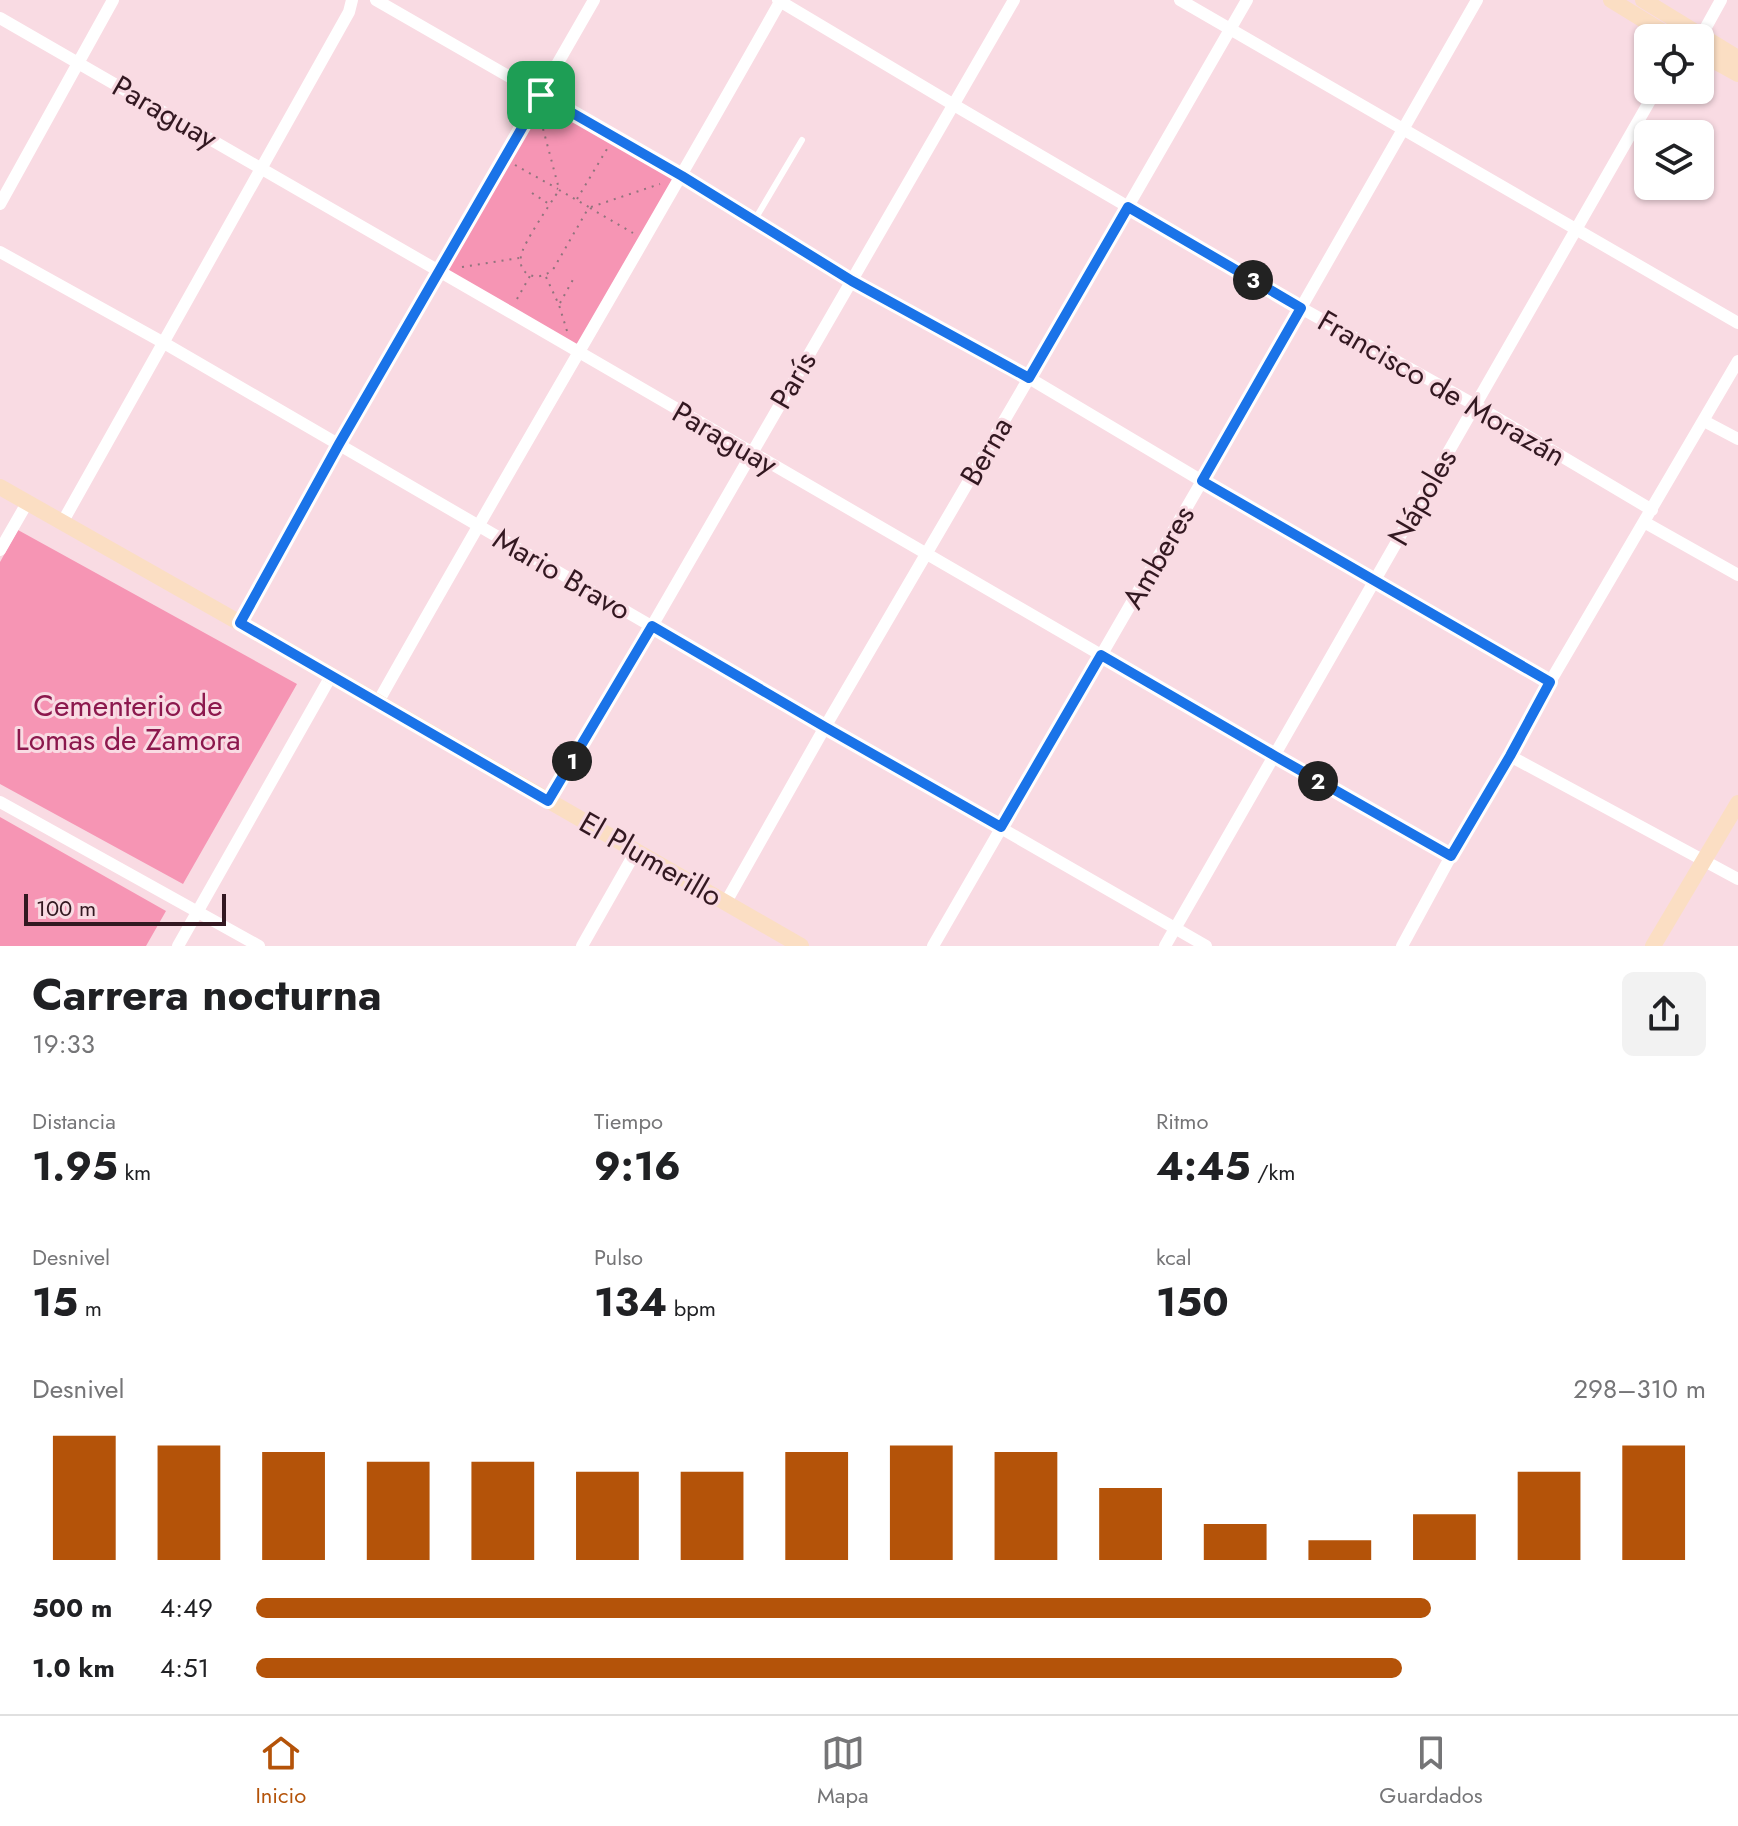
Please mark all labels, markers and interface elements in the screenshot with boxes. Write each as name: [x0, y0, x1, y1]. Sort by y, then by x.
map controls: [1634, 24, 1714, 200]
button: locate: [1634, 24, 1714, 104]
pin: [507, 61, 575, 129]
street label: Paraguay: [104, 65, 226, 160]
icon: arrive: [519, 73, 563, 117]
button: layers: [1634, 120, 1714, 200]
pin: 3: [1233, 260, 1273, 300]
text: 3: [1246, 264, 1260, 296]
street label: Francisco de Morazán: [1310, 299, 1574, 477]
street label: París: [759, 343, 827, 417]
street label: Paraguay: [664, 391, 786, 486]
street label: Berna: [949, 409, 1023, 493]
street label: Nápoles: [1377, 440, 1467, 554]
street label: Amberes: [1111, 497, 1205, 617]
street label: Mario Bravo: [485, 517, 639, 631]
park label: Cementerio de Lomas de Zamora: [15, 684, 241, 761]
pin: 1: [552, 741, 592, 781]
text: 1: [566, 745, 578, 777]
pin: 2: [1298, 761, 1338, 801]
text: 2: [1311, 765, 1325, 797]
street label: El Plumerillo: [572, 801, 730, 917]
scale bar: [24, 890, 226, 926]
text: 100 m: [36, 892, 96, 924]
text: Carrera nocturna: [32, 963, 382, 1027]
button: share: [1622, 972, 1706, 1056]
text: 19:33: [32, 1025, 95, 1063]
text: Distancia: [32, 1105, 116, 1137]
text: Tiempo: [594, 1105, 663, 1137]
text: Ritmo: [1156, 1105, 1209, 1137]
text: 1.95: [32, 1137, 118, 1195]
text: 9:16: [594, 1137, 681, 1195]
text: 4:45: [1156, 1137, 1251, 1195]
text: km: [118, 1156, 151, 1188]
text: /km: [1251, 1156, 1295, 1188]
text: Desnivel: [32, 1241, 110, 1273]
text: Pulso: [594, 1241, 643, 1273]
text: kcal: [1156, 1241, 1192, 1273]
text: 15: [32, 1273, 78, 1331]
text: 134: [594, 1273, 667, 1331]
text: 150: [1156, 1273, 1229, 1331]
text: m: [78, 1292, 102, 1324]
text: bpm: [667, 1292, 716, 1324]
text: Desnivel: [32, 1370, 124, 1408]
text: 298–310 m: [1573, 1370, 1706, 1408]
text: 500 m: [32, 1589, 112, 1627]
text: 4:49: [160, 1589, 213, 1627]
text: 1.0 km: [32, 1649, 115, 1687]
text: 4:51: [160, 1649, 209, 1687]
tab: Inicio: [255, 1731, 306, 1811]
tab: Mapa: [817, 1731, 869, 1811]
tab: Guardados: [1379, 1731, 1483, 1811]

